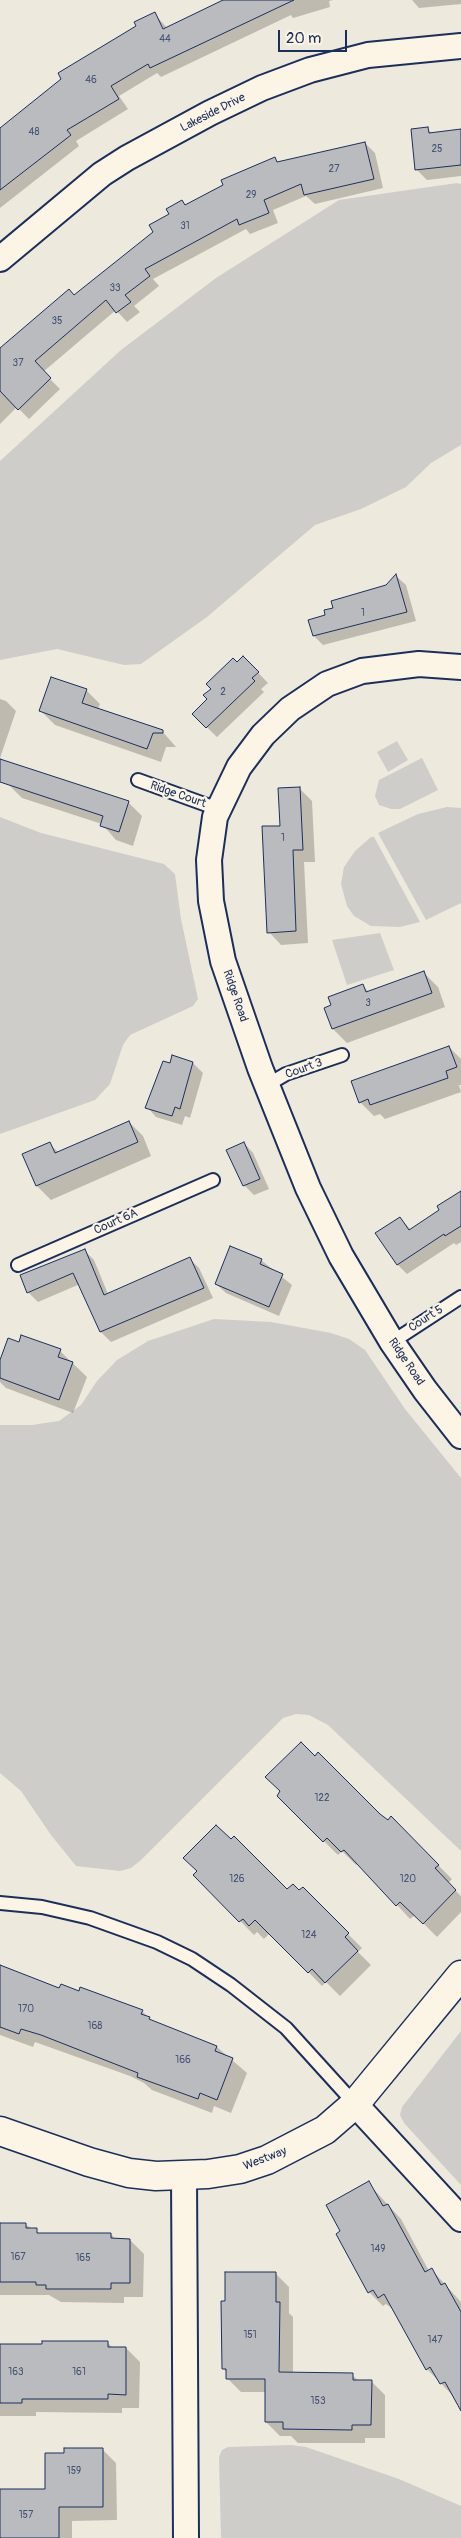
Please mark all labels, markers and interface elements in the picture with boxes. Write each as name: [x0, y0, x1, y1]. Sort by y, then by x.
scale bar: [281, 20, 350, 52]
text: 20 m: [286, 29, 321, 48]
house number: 44: [159, 33, 171, 45]
house number: 46: [85, 74, 97, 86]
street label: Lakeside Drive: [178, 90, 248, 136]
house number: 48: [29, 126, 39, 138]
house number: 25: [431, 143, 443, 155]
house number: 27: [329, 163, 339, 175]
house number: 29: [246, 189, 256, 201]
house number: 31: [180, 220, 190, 232]
house number: 33: [109, 282, 121, 294]
house number: 35: [52, 315, 62, 327]
house number: 37: [13, 357, 23, 369]
house number: 1: [361, 607, 365, 619]
house number: 2: [220, 686, 226, 698]
street label: Ridge Court: [148, 779, 208, 811]
house number: 1: [281, 832, 285, 844]
street label: Ridge Road: [219, 968, 251, 1024]
house number: 3: [365, 997, 371, 1009]
street label: Court 3: [284, 1056, 324, 1082]
street label: Court 6A: [92, 1206, 140, 1238]
street label: Court 5: [406, 1303, 446, 1335]
street label: Ridge Road: [385, 1335, 427, 1389]
house number: 122: [314, 1792, 330, 1804]
house number: 126: [229, 1873, 245, 1885]
house number: 120: [400, 1873, 416, 1885]
house number: 124: [301, 1929, 317, 1941]
house number: 170: [18, 2003, 34, 2015]
house number: 168: [88, 2020, 102, 2032]
house number: 166: [175, 2054, 191, 2066]
street label: Westway: [241, 2144, 289, 2174]
house number: 149: [371, 2243, 385, 2255]
house number: 167: [11, 2251, 25, 2263]
house number: 165: [75, 2252, 91, 2264]
house number: 151: [243, 2329, 257, 2341]
house number: 147: [428, 2334, 442, 2346]
house number: 163: [8, 2366, 24, 2378]
house number: 161: [72, 2366, 86, 2378]
house number: 153: [311, 2395, 325, 2407]
house number: 159: [67, 2465, 81, 2477]
house number: 157: [19, 2509, 33, 2521]

